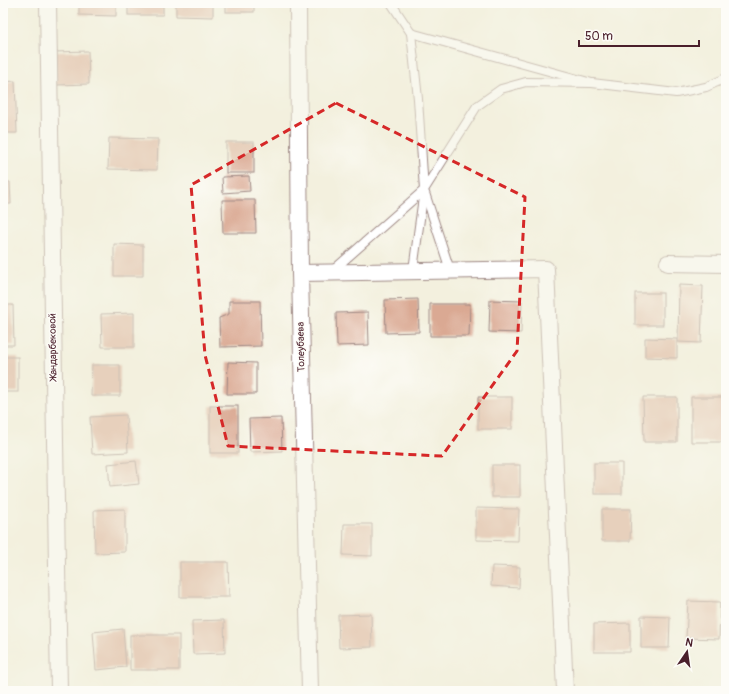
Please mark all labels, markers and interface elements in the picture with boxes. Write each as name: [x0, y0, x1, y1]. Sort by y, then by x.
scale bar: [579, 22, 699, 48]
text: 50 m: [585, 29, 613, 44]
street label: Жандарбековой: [46, 313, 60, 383]
street label: Толеубаева: [295, 321, 307, 372]
north arrow: [667, 632, 707, 672]
text: N: [684, 636, 695, 650]

